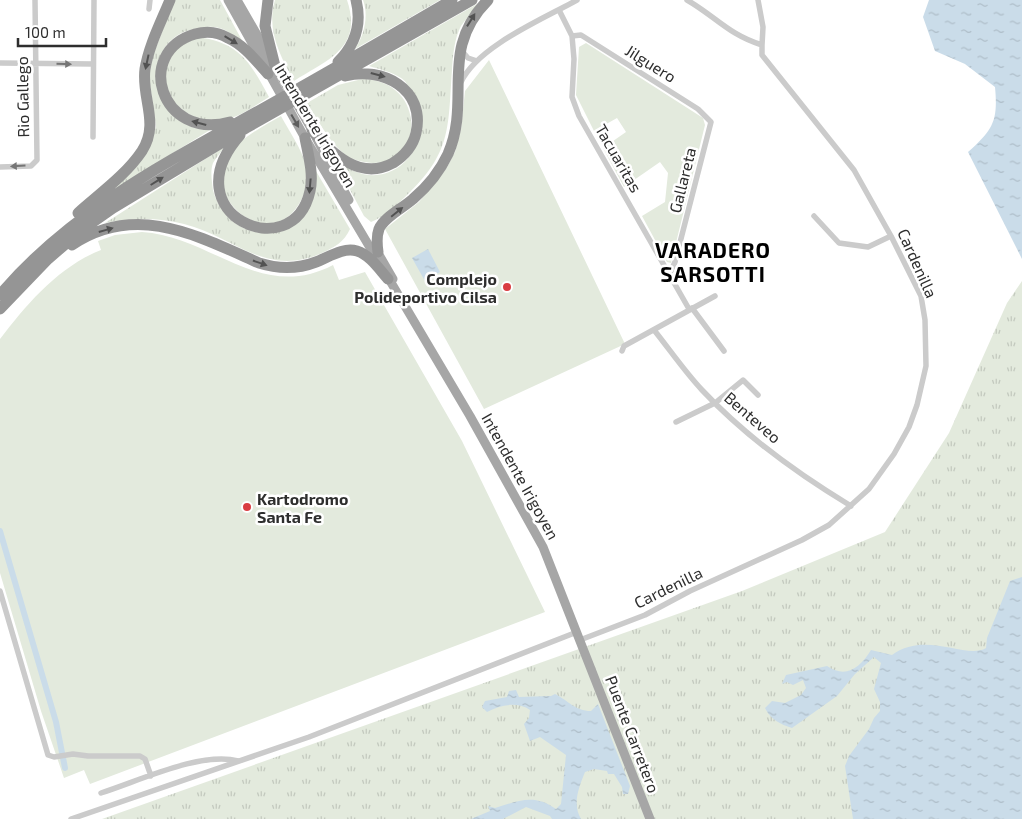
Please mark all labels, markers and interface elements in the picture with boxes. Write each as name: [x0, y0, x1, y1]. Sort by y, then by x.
one-way arrow: [467, 14, 476, 27]
scale bar: [18, 15, 105, 47]
text: 100 m: [25, 23, 66, 41]
one-way arrow: [224, 35, 237, 44]
street label: Jilguero: [622, 40, 680, 86]
one-way arrow: [143, 54, 151, 70]
street label: Rio Gallego: [12, 56, 32, 138]
street label: Intendente Irigoyen: [271, 59, 361, 191]
one-way arrow: [56, 60, 72, 68]
one-way arrow: [371, 71, 386, 79]
one-way arrow: [290, 114, 299, 127]
one-way arrow: [191, 119, 206, 127]
street label: Tacuaritas: [592, 120, 646, 196]
street label: Gallareta: [665, 145, 699, 215]
one-way arrow: [10, 163, 26, 171]
one-way arrow: [150, 176, 163, 186]
one-way arrow: [306, 178, 314, 194]
one-way arrow: [391, 206, 404, 217]
one-way arrow: [98, 226, 113, 234]
street label: Cardenilla: [894, 226, 942, 300]
district label: VARADERO SARSOTTI: [655, 237, 771, 286]
one-way arrow: [253, 259, 268, 267]
place label: Complejo Polideportivo Cilsa: [354, 269, 497, 306]
marker: Complejo Polideportivo Cilsa: [501, 281, 513, 293]
street label: Benteveo: [721, 387, 785, 447]
street label: Intendente Irigoyen: [478, 410, 564, 542]
place label: Kartodromo Santa Fe: [257, 489, 348, 526]
marker: Kartodromo Santa Fe: [241, 501, 253, 513]
street label: Cardenilla: [631, 562, 705, 612]
street label: Puente Carretero: [602, 673, 664, 795]

